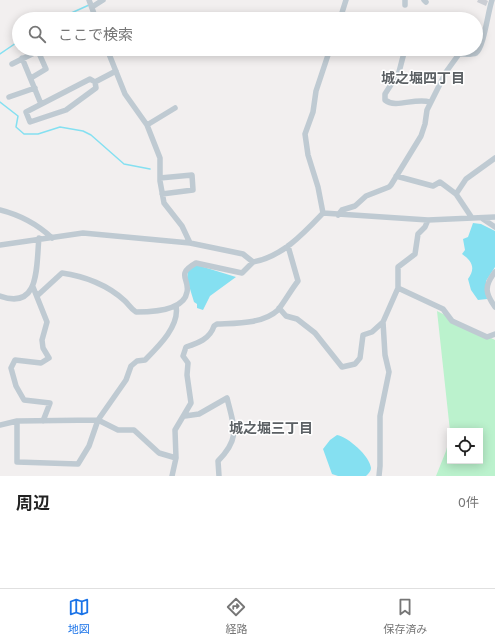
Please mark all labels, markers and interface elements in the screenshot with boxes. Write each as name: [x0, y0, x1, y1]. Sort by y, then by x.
search box: [12, 12, 483, 56]
icon: search: [26, 23, 48, 45]
text: ここで検索: [58, 27, 133, 46]
district label: 城之堀四丁目: [381, 70, 465, 88]
district label: 城之堀三丁目: [229, 420, 313, 438]
map controls: [447, 428, 483, 464]
button: locate: [447, 428, 483, 464]
text: 周辺: [16, 494, 50, 516]
text: 0件: [458, 496, 479, 512]
tab: 地図: [68, 596, 90, 637]
tab: 経路: [225, 596, 247, 637]
tab: 保存済み: [383, 596, 427, 637]

